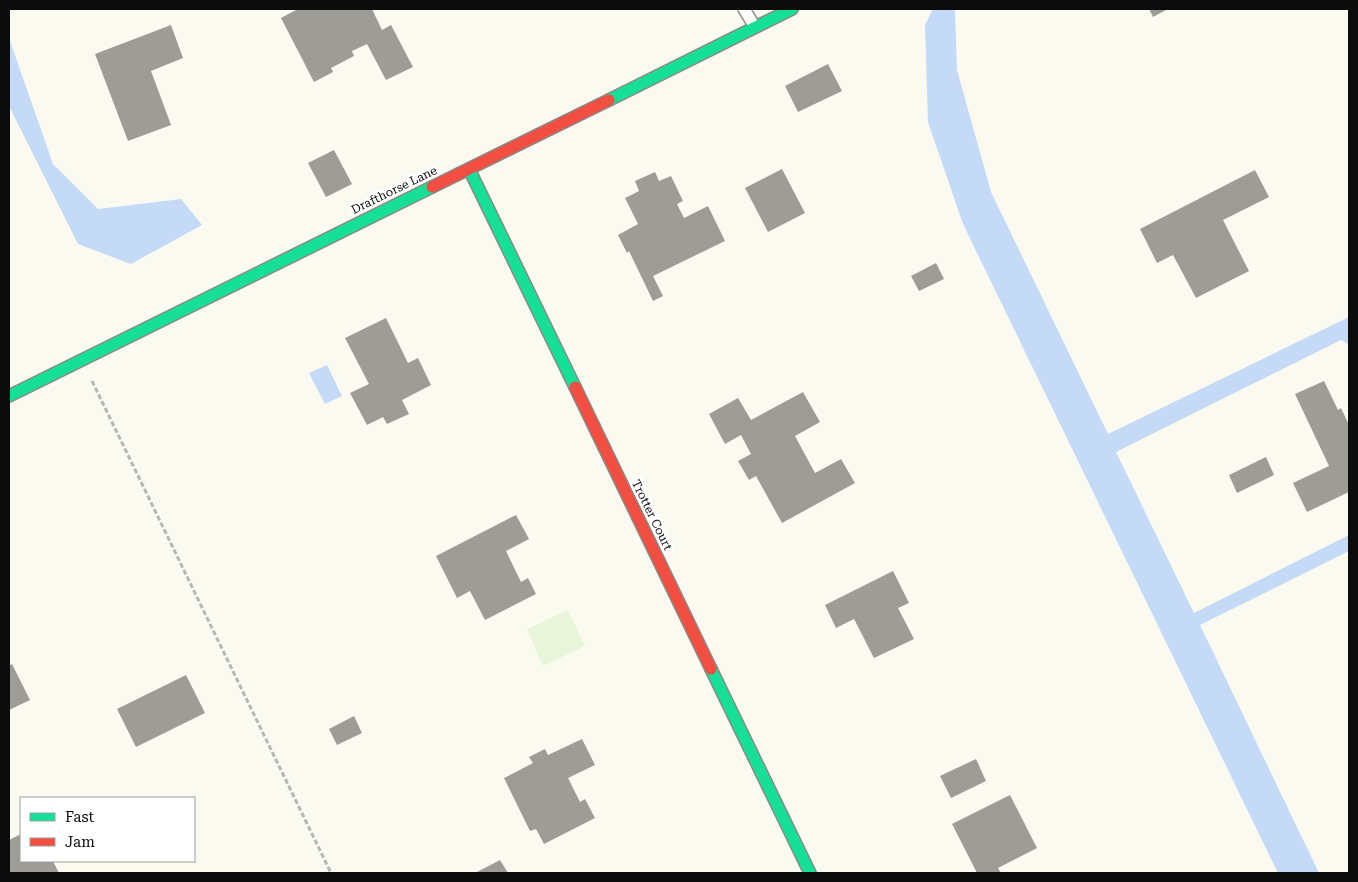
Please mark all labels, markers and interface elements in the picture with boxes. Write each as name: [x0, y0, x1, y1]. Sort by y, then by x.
street label: Drafthorse Lane: [349, 163, 440, 217]
street label: Trotter Court: [629, 477, 675, 553]
legend: [20, 797, 195, 862]
text: Fast: [65, 808, 95, 826]
text: Jam: [65, 833, 95, 851]

